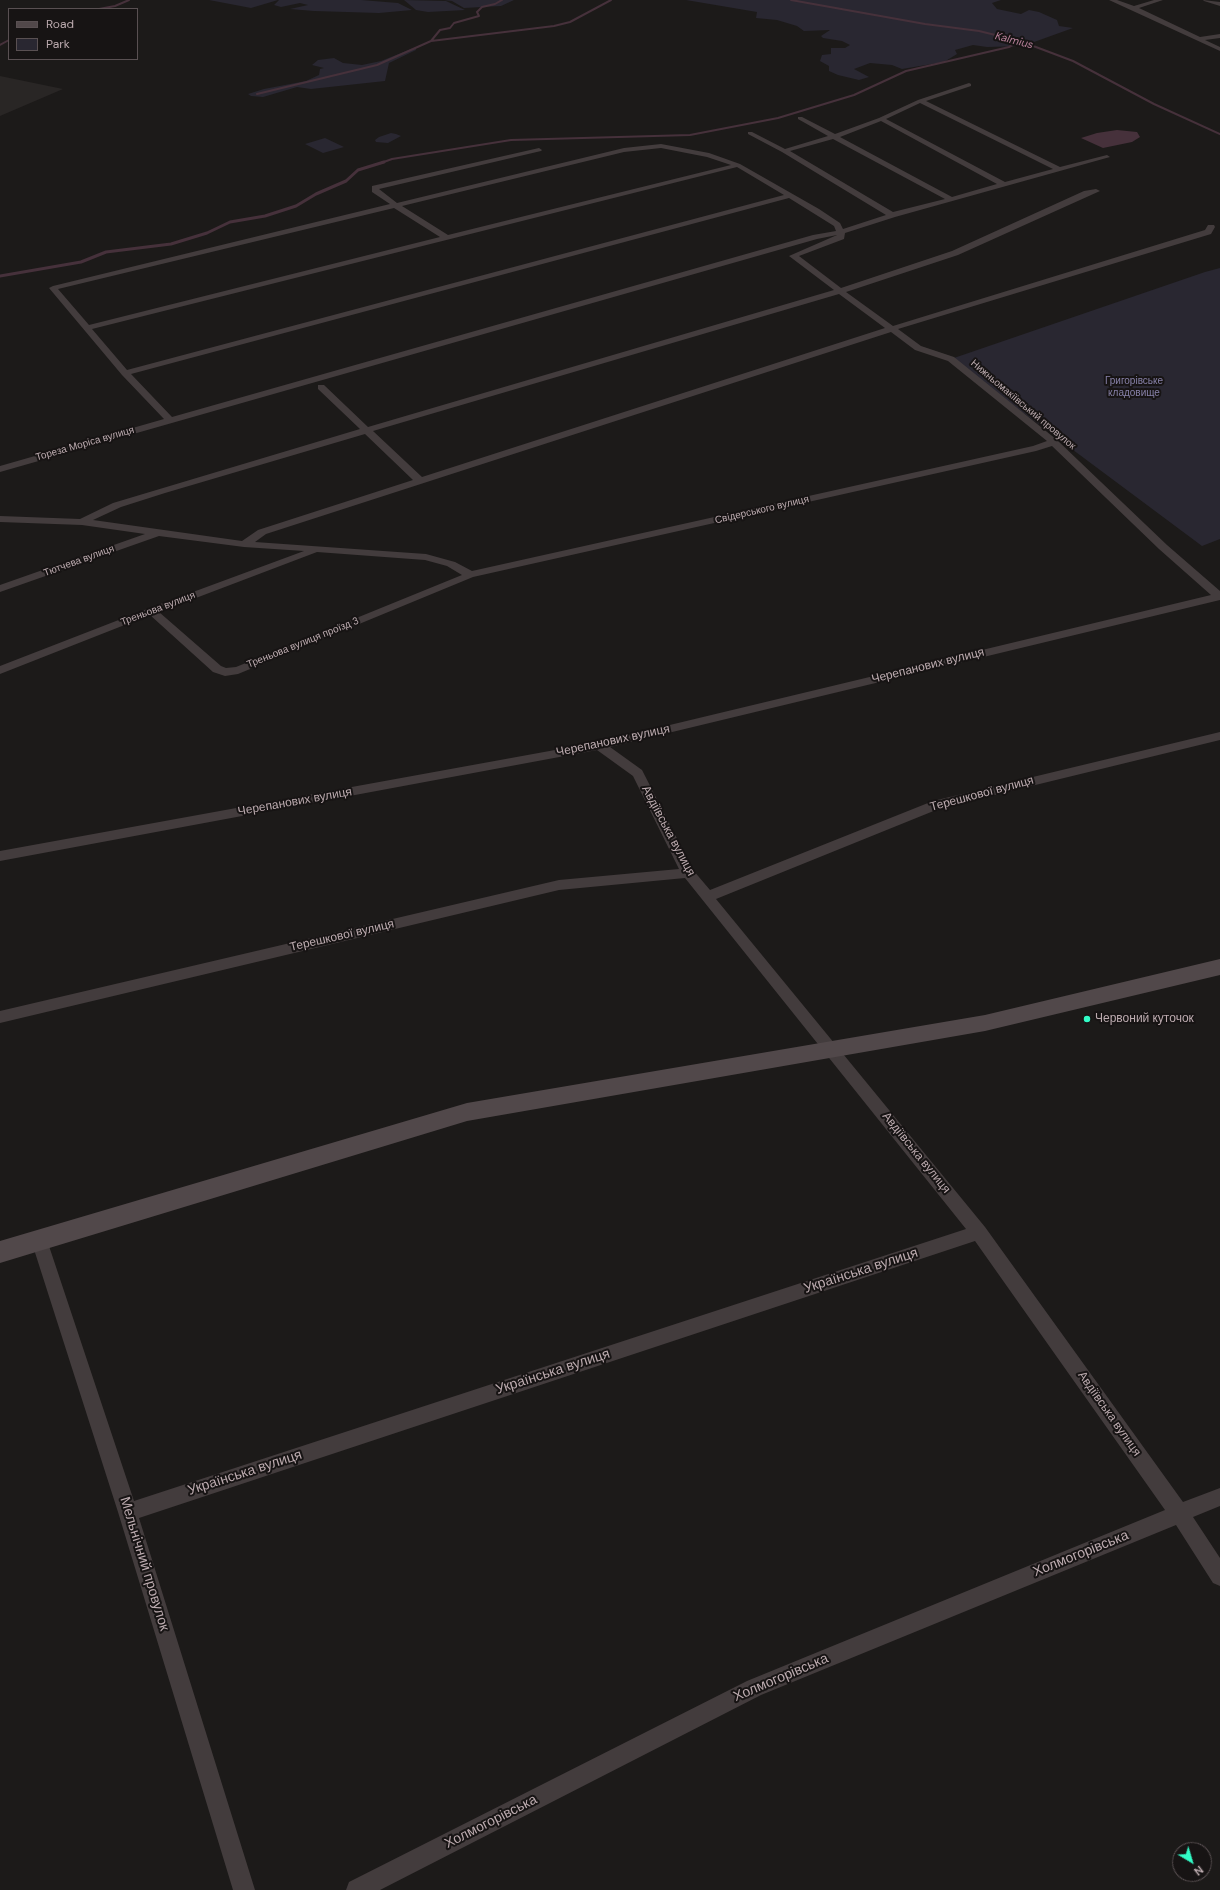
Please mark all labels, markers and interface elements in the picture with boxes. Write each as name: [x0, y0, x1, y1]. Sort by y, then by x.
legend: [8, 8, 138, 60]
text: Road: [46, 16, 74, 32]
water label: Kalmius: [993, 30, 1035, 52]
text: Park: [46, 36, 70, 52]
street label: Нижньомакіївський провулок: [968, 357, 1078, 453]
park label: Григорівське кладовище: [1105, 375, 1163, 398]
street label: Тореза Моріса вулиця: [34, 424, 136, 464]
street label: Свiдерського вулиця: [714, 493, 810, 527]
street label: Тютчева вулиця: [42, 543, 116, 579]
street label: Треньова вулиця: [119, 589, 197, 629]
street label: Треньова вулиця проїзд 3: [245, 615, 361, 671]
street label: Черепанових вулиця: [870, 645, 986, 687]
street label: Черепанових вулиця: [555, 722, 671, 760]
street label: Терешкової вулиця: [929, 773, 1035, 815]
street label: Авдіївська вулиця: [638, 783, 698, 879]
street label: Черепанових вулиця: [237, 785, 353, 819]
street label: Терешкової вулиця: [288, 917, 396, 955]
place label: Червоний куточок: [1095, 1012, 1194, 1026]
marker: Червоний куточок: [1082, 1014, 1092, 1024]
street label: Авдіївська вулиця: [879, 1110, 953, 1196]
street label: Українська вулиця: [802, 1245, 920, 1297]
street label: Українська вулиця: [494, 1346, 612, 1398]
street label: Авдіївська вулиця: [1074, 1369, 1144, 1459]
street label: Українська вулиця: [186, 1447, 304, 1499]
street label: Мельнiчний провулок: [116, 1495, 172, 1633]
street label: Холмогорівська: [1031, 1527, 1131, 1581]
street label: Холмогорівська: [731, 1650, 831, 1706]
street label: Холмогорівська: [442, 1791, 540, 1853]
north arrow: [1172, 1842, 1212, 1882]
text: N: [1191, 1863, 1206, 1879]

